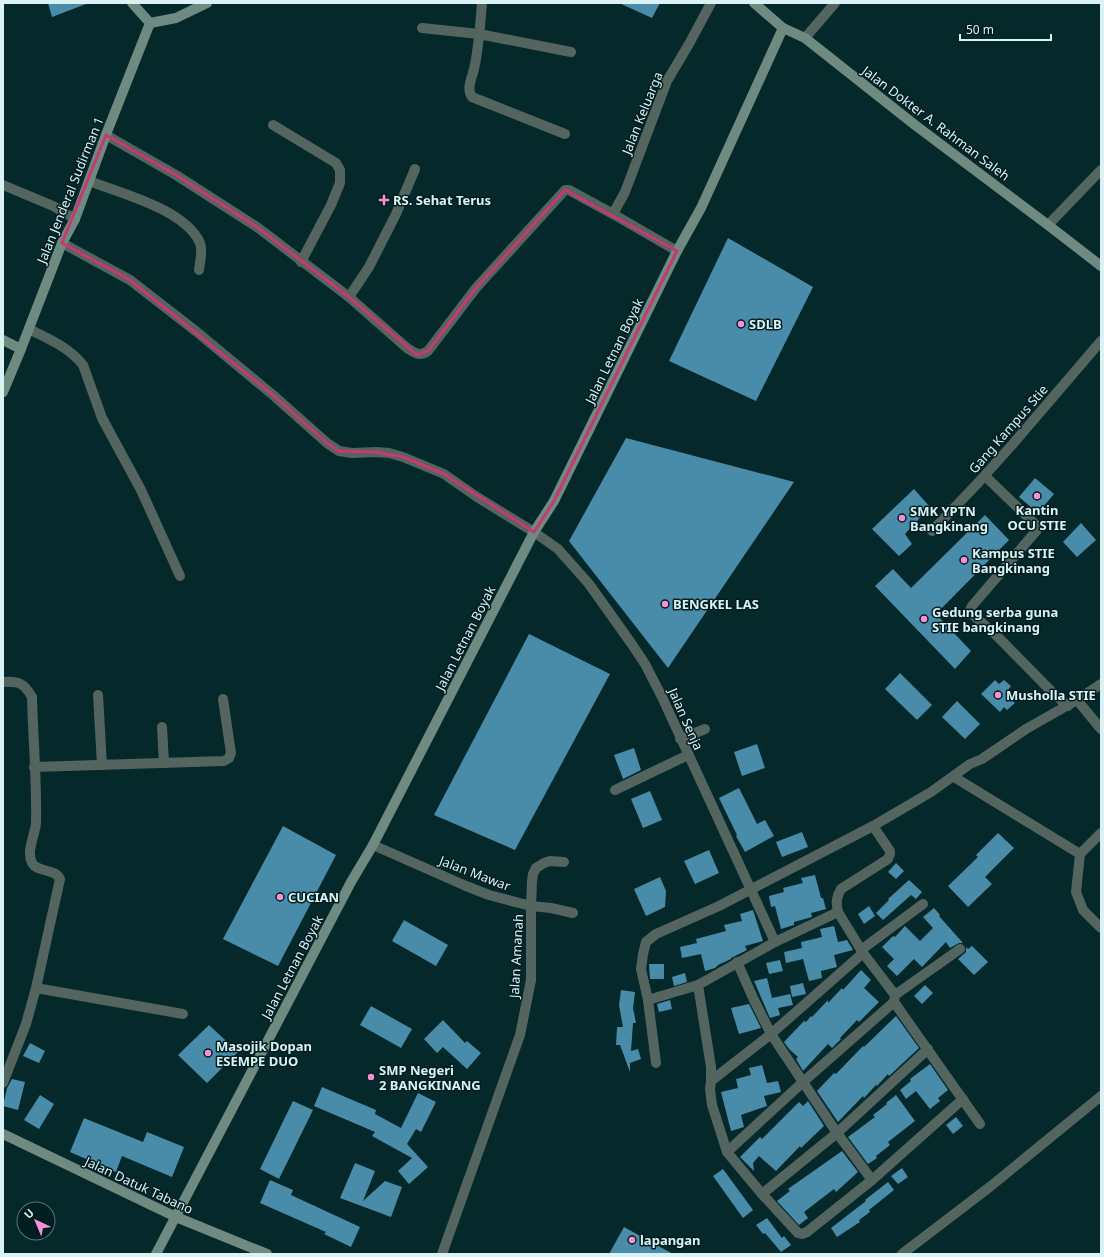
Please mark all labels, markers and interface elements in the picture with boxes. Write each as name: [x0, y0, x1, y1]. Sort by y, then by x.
scale bar: [960, 16, 1051, 42]
text: 50 m: [966, 21, 994, 38]
street label: Jalan Dokter A. Rahman Saleh: [857, 60, 1014, 185]
street label: Jalan Keluarga: [617, 69, 667, 159]
street label: Jalan Jenderal Sudirman 1: [32, 114, 108, 268]
place label: RS. Sehat Terus: [393, 191, 491, 209]
marker: RS. Sehat Terus: [378, 194, 390, 206]
street label: Jalan Letnan Boyak: [580, 295, 647, 409]
place label: SDLB: [749, 315, 782, 333]
marker: SDLB: [736, 319, 746, 329]
street label: Gang Kampus Stie: [965, 381, 1051, 477]
marker: Kantin OCU STIE: [1032, 491, 1042, 501]
place label: Kantin OCU STIE: [1008, 501, 1066, 534]
place label: SMK YPTN Bangkinang: [910, 502, 988, 535]
marker: SMK YPTN Bangkinang: [897, 513, 907, 523]
place label: Kampus STIE Bangkinang: [972, 544, 1055, 577]
marker: Kampus STIE Bangkinang: [959, 555, 969, 565]
street label: Jalan Letnan Boyak: [430, 582, 499, 695]
place label: BENGKEL LAS: [673, 595, 759, 613]
marker: BENGKEL LAS: [660, 599, 670, 609]
place label: Gedung serba guna STIE bangkinang: [932, 603, 1058, 636]
marker: Gedung serba guna STIE bangkinang: [919, 614, 929, 624]
street label: Jalan Senja: [664, 683, 708, 753]
place label: Musholla STIE: [1006, 686, 1096, 704]
marker: Musholla STIE: [993, 690, 1003, 700]
street label: Jalan Mawar: [435, 850, 514, 895]
place label: CUCIAN: [288, 888, 339, 906]
marker: CUCIAN: [275, 892, 285, 902]
street label: Jalan Letnan Boyak: [256, 912, 327, 1024]
street label: Jalan Amanah: [505, 914, 527, 1000]
place label: Masojik Dopan ESEMPE DUO: [216, 1037, 312, 1070]
marker: Masojik Dopan ESEMPE DUO: [203, 1048, 213, 1058]
place label: SMP Negeri 2 BANGKINANG: [379, 1061, 481, 1094]
marker: SMP Negeri 2 BANGKINANG: [366, 1072, 376, 1082]
street label: Jalan Datuk Tabano: [80, 1151, 196, 1218]
north arrow: [16, 1201, 56, 1241]
text: U: [21, 1205, 37, 1222]
place label: lapangan: [640, 1231, 701, 1249]
marker: lapangan: [627, 1235, 637, 1245]

